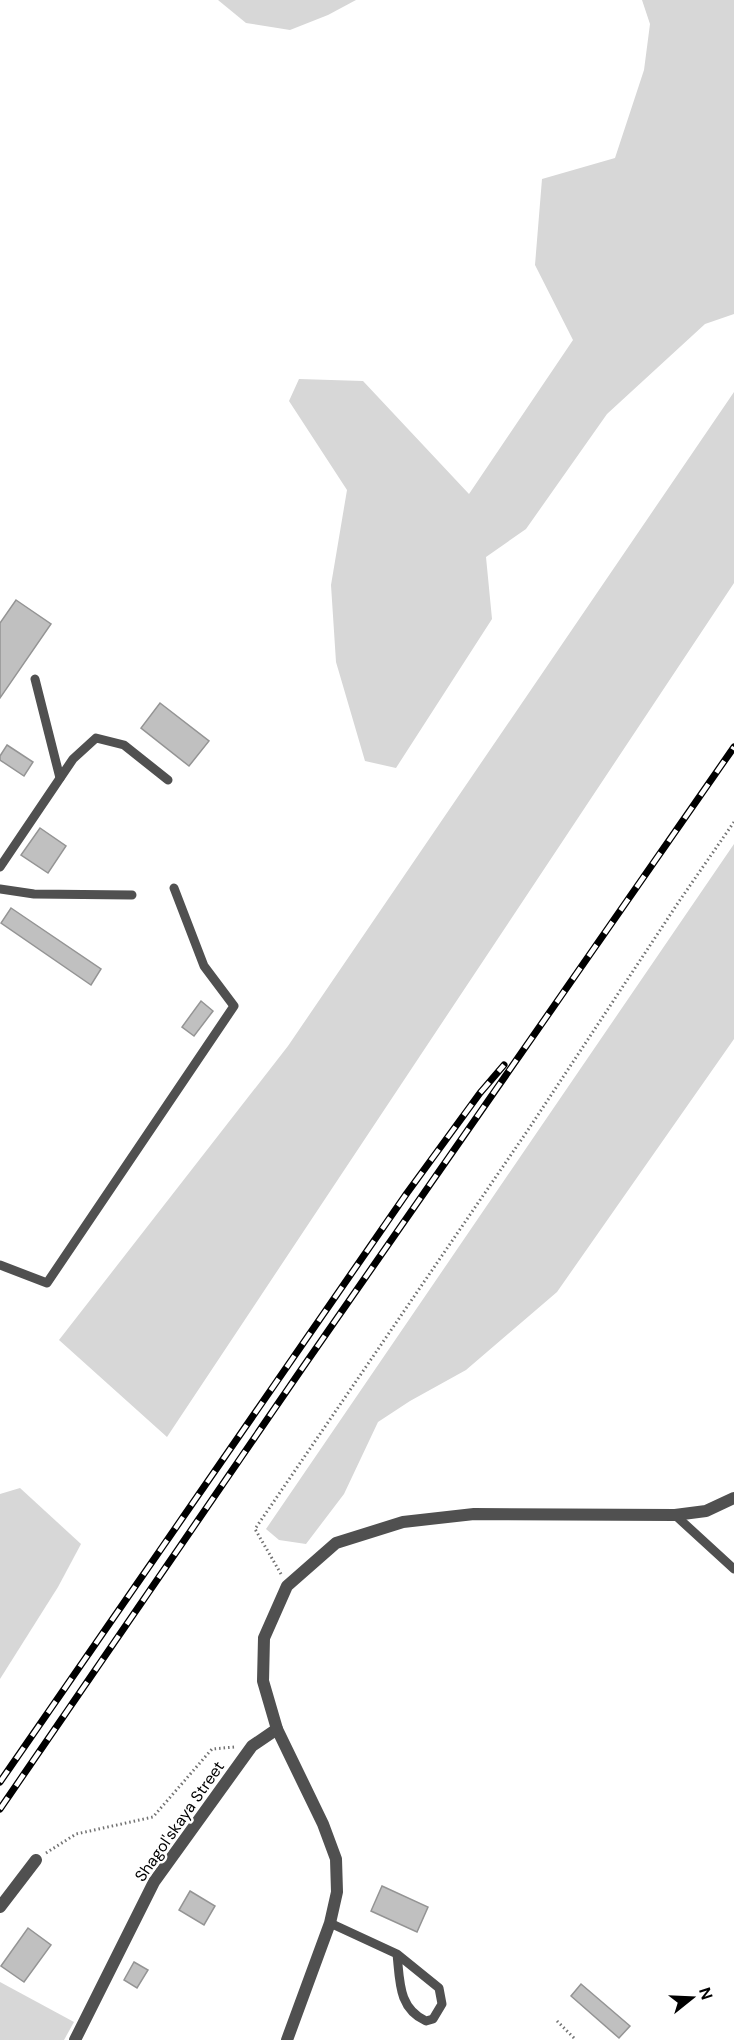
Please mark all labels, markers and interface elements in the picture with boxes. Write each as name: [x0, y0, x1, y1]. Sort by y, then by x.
street label: Shagol'skaya Street: [130, 1757, 229, 1886]
north arrow: [662, 1968, 722, 2028]
text: N: [694, 1985, 718, 2002]

